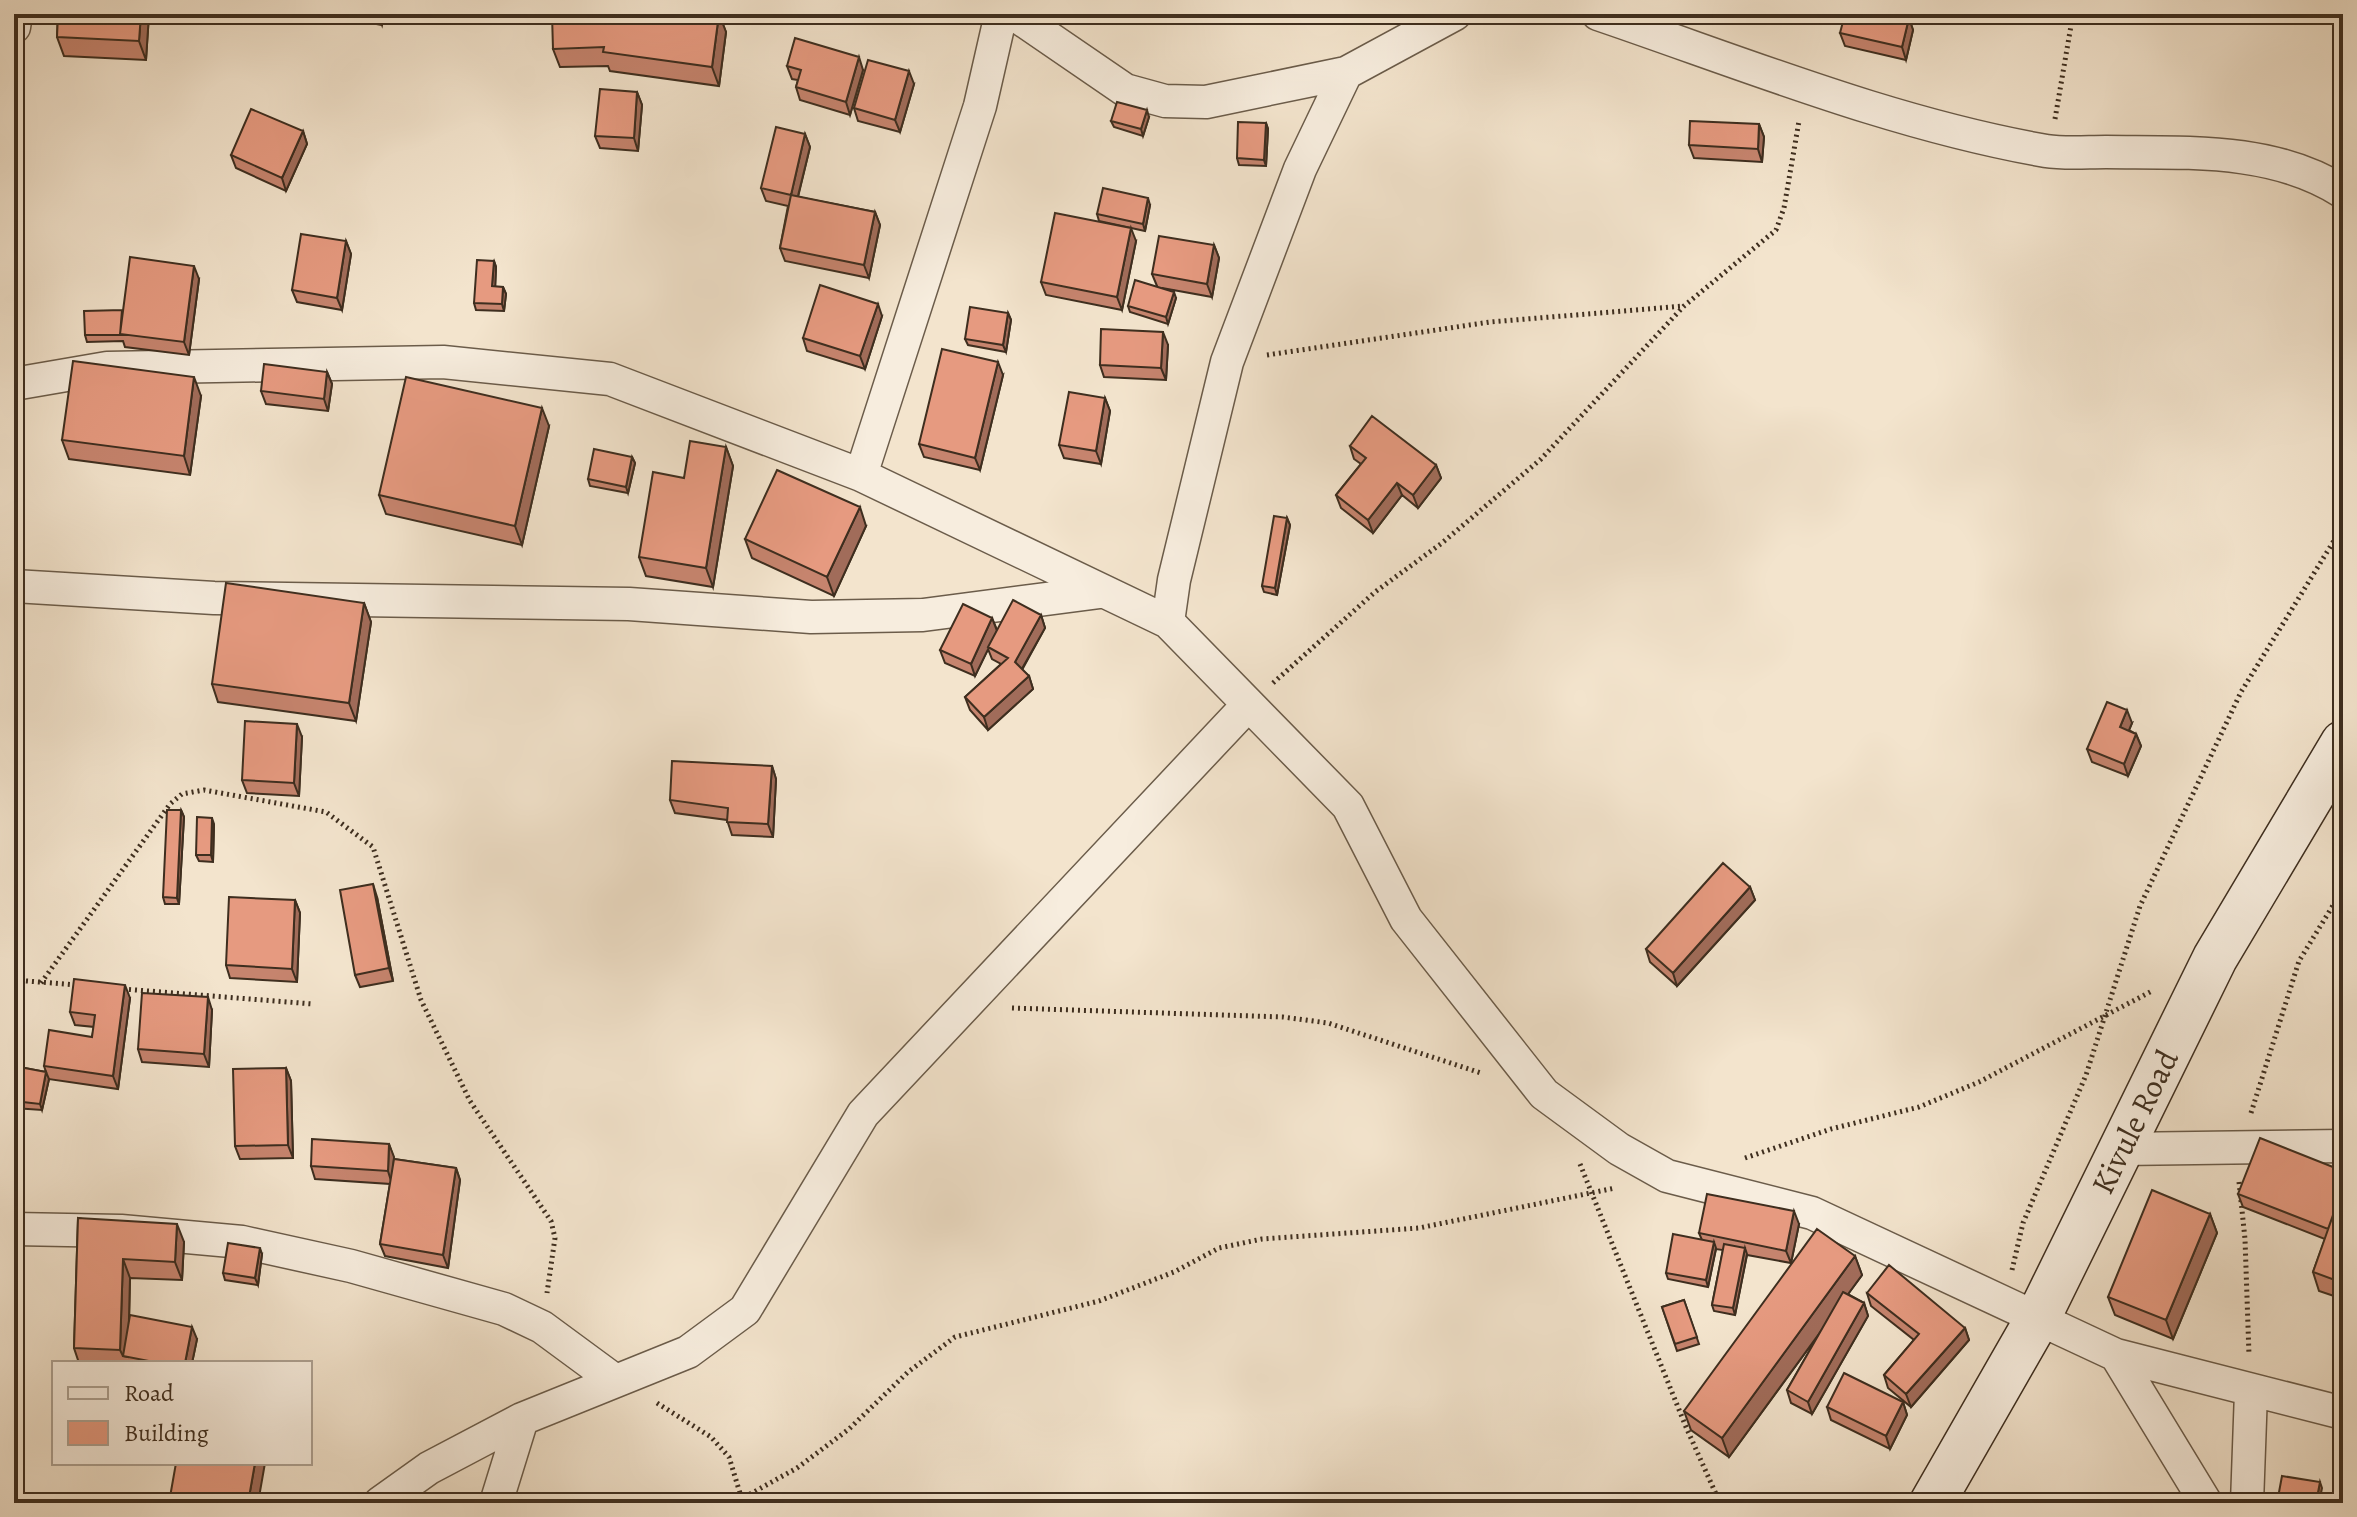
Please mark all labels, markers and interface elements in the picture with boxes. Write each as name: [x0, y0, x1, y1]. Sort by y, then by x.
street label: Kivule Road: [2080, 1041, 2189, 1201]
legend: [52, 1361, 312, 1465]
text: Road: [124, 1377, 174, 1409]
text: Building: [124, 1417, 209, 1449]

